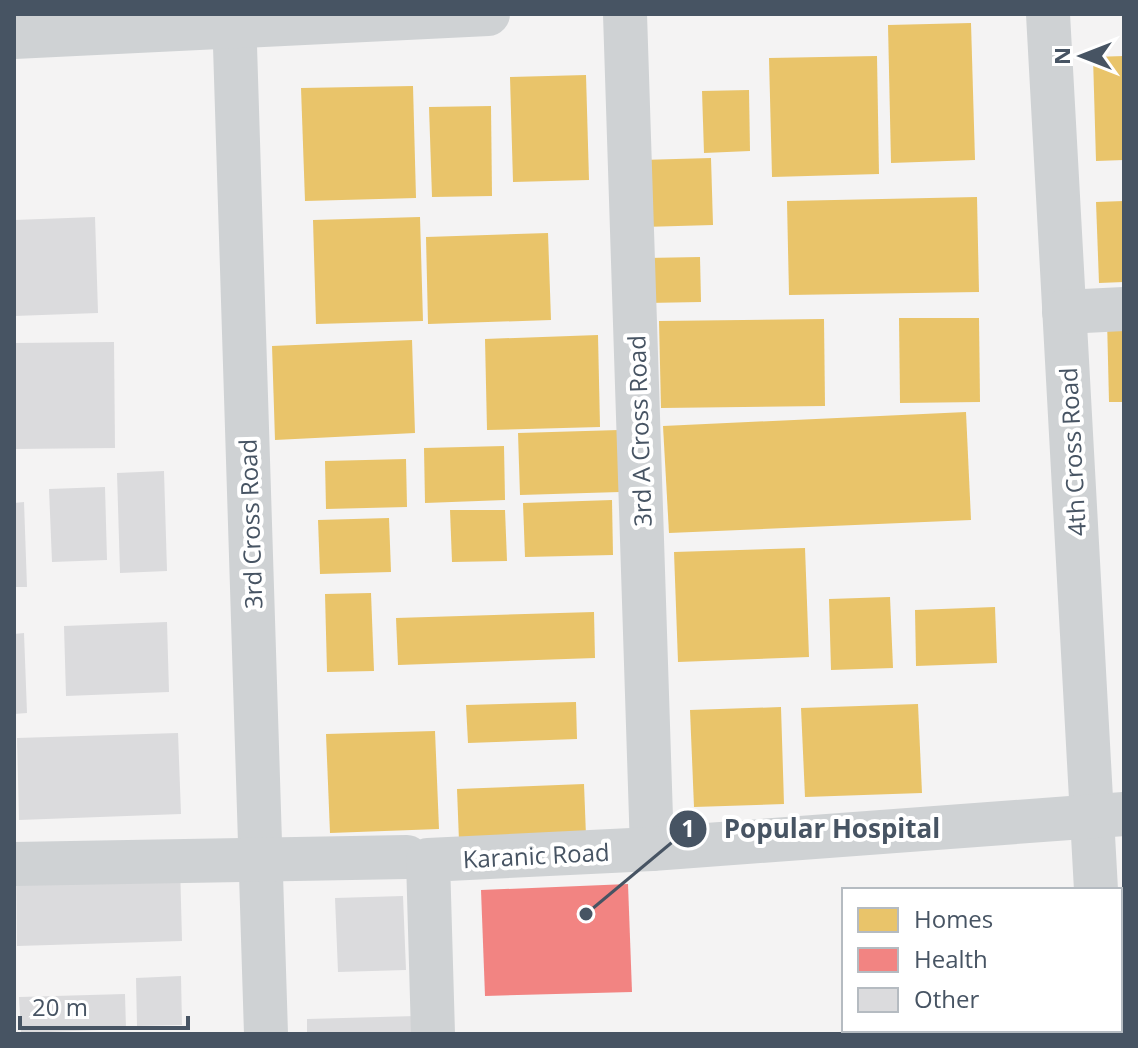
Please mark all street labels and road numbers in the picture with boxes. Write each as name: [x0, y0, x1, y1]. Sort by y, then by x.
street label: 3rd A Cross Road: [619, 335, 659, 527]
street label: 4th Cross Road: [1051, 367, 1093, 537]
street label: 3rd Cross Road: [231, 438, 269, 610]
street label: Karanic Road: [462, 835, 610, 875]

